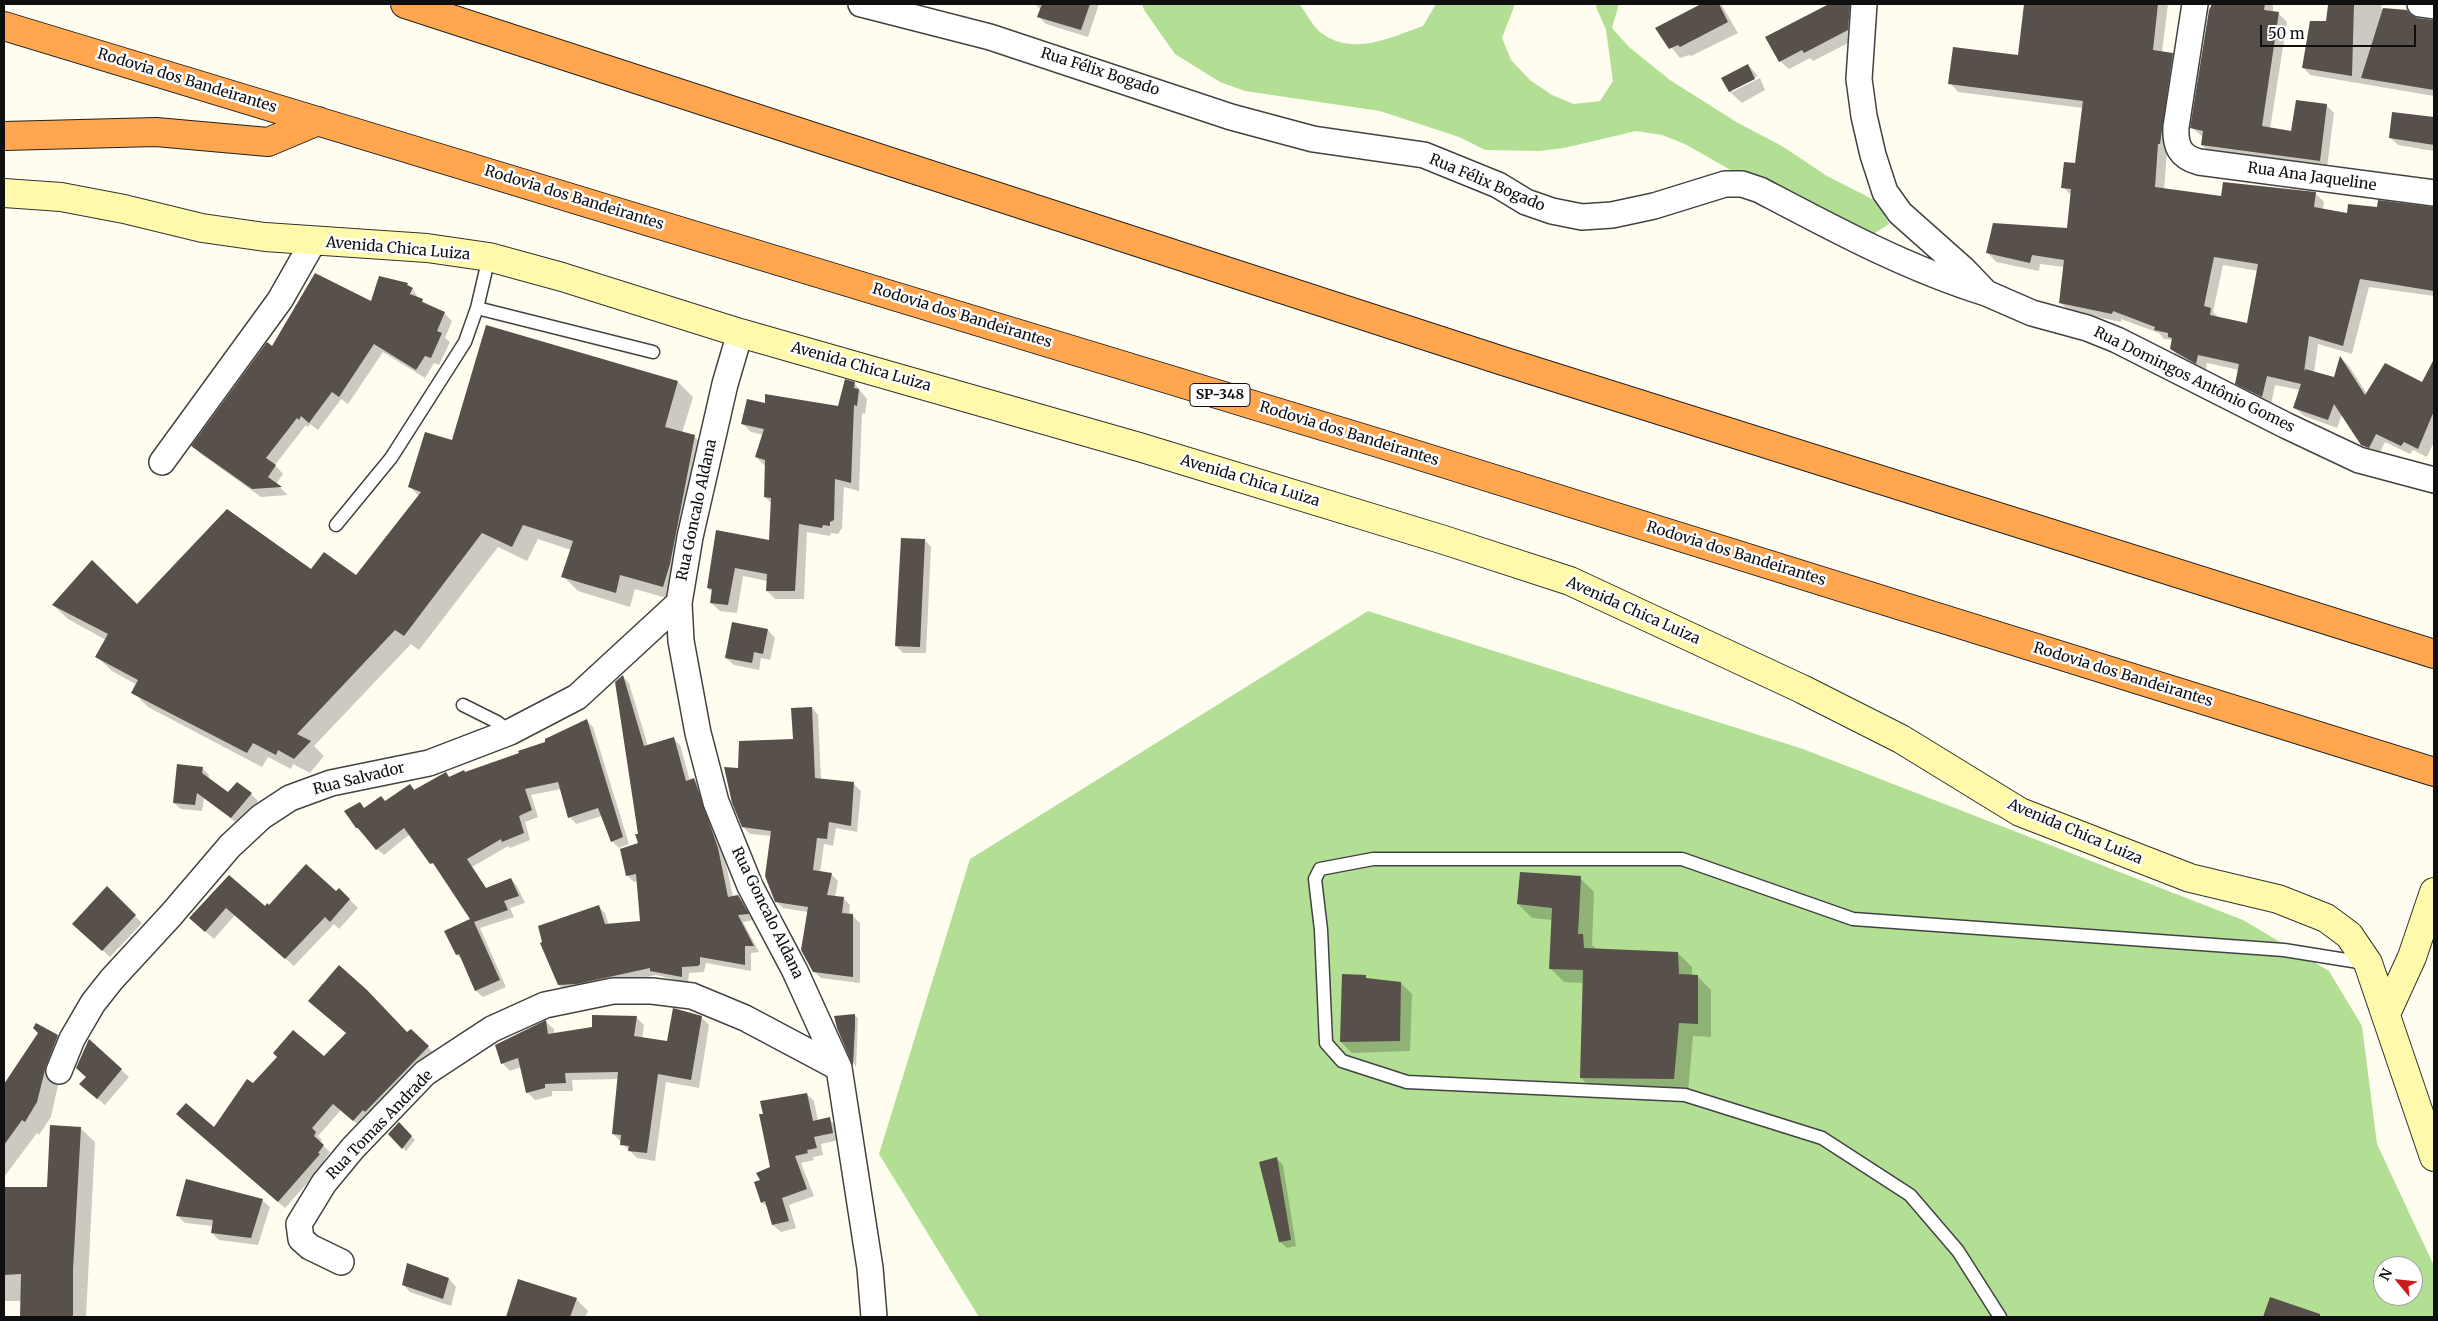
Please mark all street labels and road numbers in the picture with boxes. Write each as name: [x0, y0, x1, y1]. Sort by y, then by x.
street label: Rua Félix Bogado: [1038, 44, 1162, 100]
street label: Rodovia dos Bandeirantes: [95, 45, 279, 117]
street label: Rua Félix Bogado: [1426, 151, 1548, 215]
street label: Rua Ana Jaqueline: [2246, 159, 2378, 195]
street label: Rodovia dos Bandeirantes: [482, 162, 666, 234]
street label: Avenida Chica Luiza: [325, 234, 471, 264]
street label: Rodovia dos Bandeirantes: [870, 280, 1054, 352]
street label: Rua Domingos Antônio Gomes: [2091, 323, 2297, 437]
street label: Avenida Chica Luiza: [789, 338, 933, 396]
road number: SP-348: [1190, 384, 1250, 406]
street label: Rodovia dos Bandeirantes: [1257, 398, 1441, 470]
street label: Rua Goncalo Aldana: [673, 438, 721, 582]
street label: Avenida Chica Luiza: [1178, 451, 1322, 511]
street label: Rodovia dos Bandeirantes: [1644, 518, 1828, 590]
street label: Avenida Chica Luiza: [1563, 573, 1703, 649]
street label: Rodovia dos Bandeirantes: [2031, 639, 2215, 711]
street label: Rua Salvador: [311, 759, 407, 799]
street label: Avenida Chica Luiza: [2005, 795, 2145, 869]
street label: Rua Goncalo Aldana: [727, 844, 807, 982]
street label: Rua Tomas Andrade: [323, 1067, 437, 1183]

